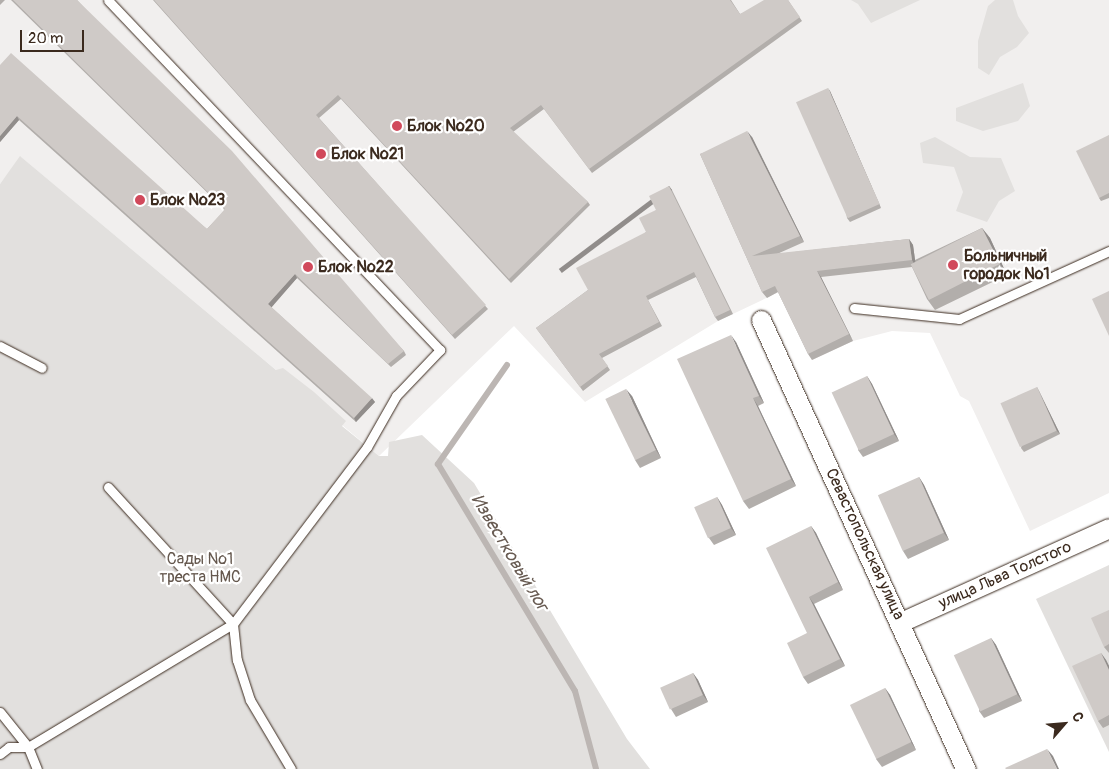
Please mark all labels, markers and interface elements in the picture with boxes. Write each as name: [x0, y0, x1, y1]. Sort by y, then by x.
scale bar: [22, 20, 86, 52]
text: 20 m: [28, 29, 63, 48]
place label: Блок №20: [407, 116, 485, 136]
marker: Блок №20: [391, 120, 403, 132]
place label: Блок №21: [331, 144, 404, 164]
marker: Блок №21: [315, 148, 327, 160]
place label: Блок №23: [150, 190, 225, 210]
marker: Блок №23: [134, 194, 146, 206]
place label: Больничный городок №1: [964, 246, 1050, 284]
place label: Блок №22: [318, 257, 394, 277]
marker: Больничный городок №1: [946, 258, 960, 272]
marker: Блок №22: [302, 261, 314, 273]
street label: Севастопольская улица: [822, 465, 908, 623]
water label: Известковый лог: [466, 491, 552, 615]
street label: улица Льва Толстого: [936, 537, 1074, 613]
park label: Сады №1 треста НМС: [159, 549, 241, 587]
north arrow: [1039, 699, 1089, 749]
text: С: [1068, 709, 1087, 725]

